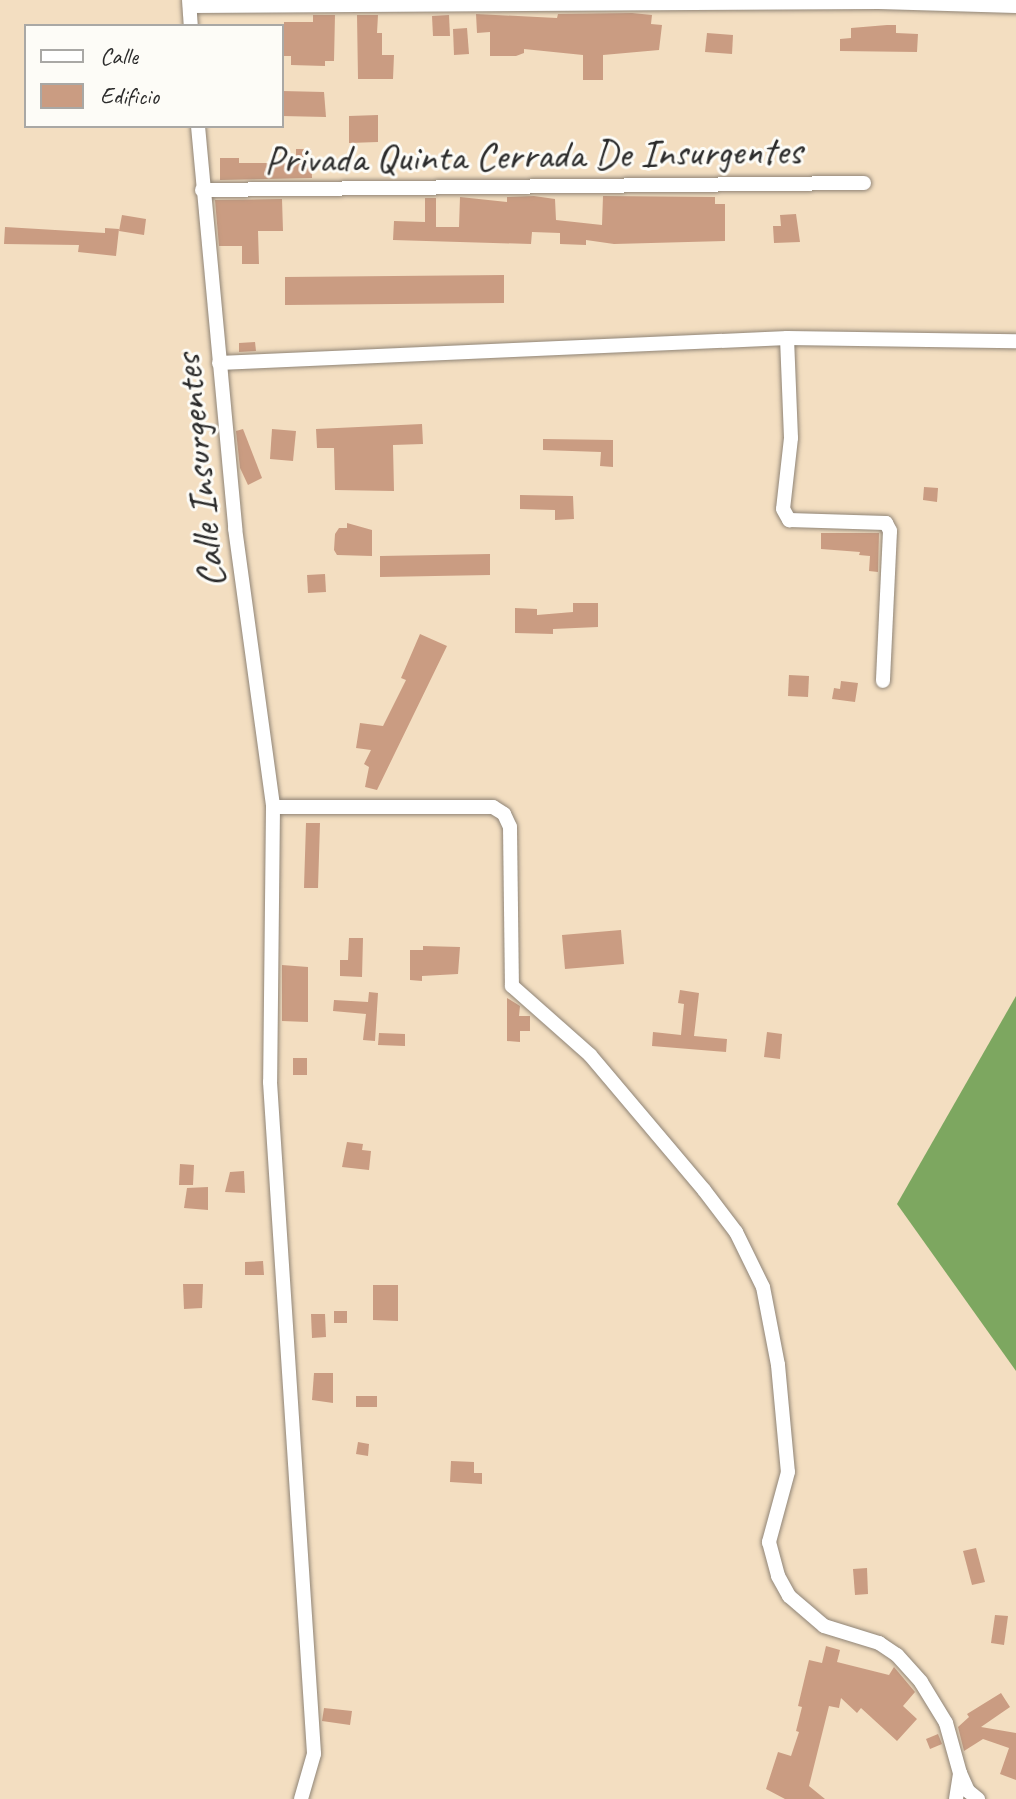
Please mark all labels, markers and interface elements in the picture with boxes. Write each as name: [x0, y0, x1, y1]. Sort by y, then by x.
legend: [24, 24, 284, 128]
text: Calle: [100, 41, 138, 71]
text: Edificio: [100, 81, 159, 111]
street label: Privada Quinta Cerrada De Insurgentes: [264, 126, 802, 184]
street label: Calle Insurgentes: [163, 352, 235, 590]

